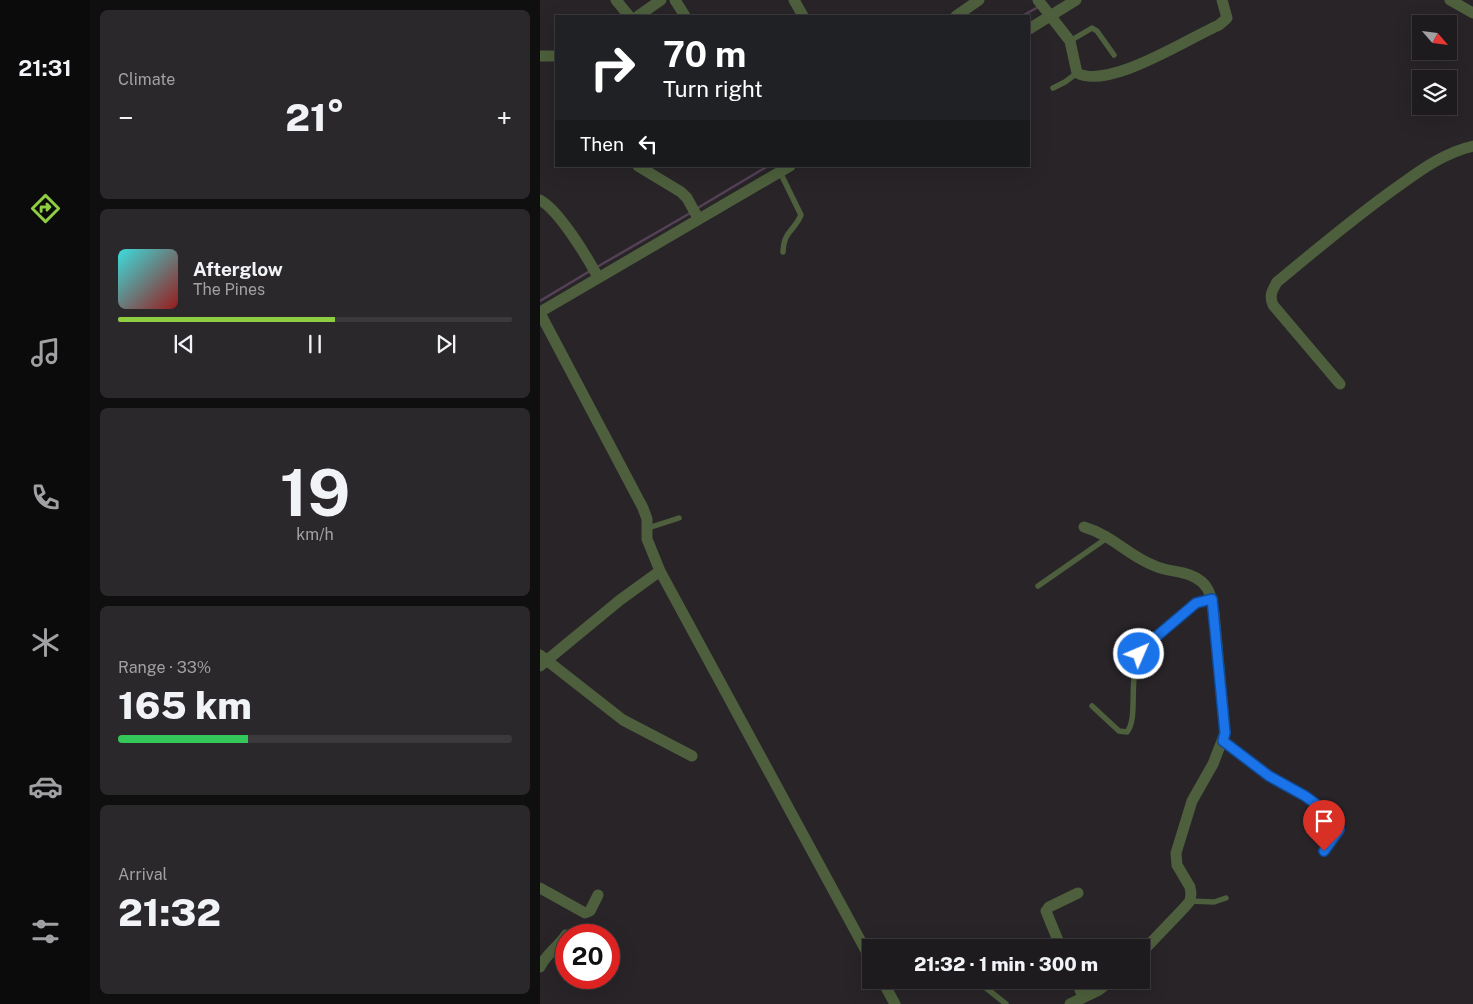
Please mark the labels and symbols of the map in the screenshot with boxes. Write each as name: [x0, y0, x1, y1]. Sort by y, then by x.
north arrow: [1412, 15, 1458, 60]
position arrow: [1112, 627, 1164, 679]
pin: [1303, 800, 1345, 851]
speed limit sign: 20: [555, 924, 620, 989]

